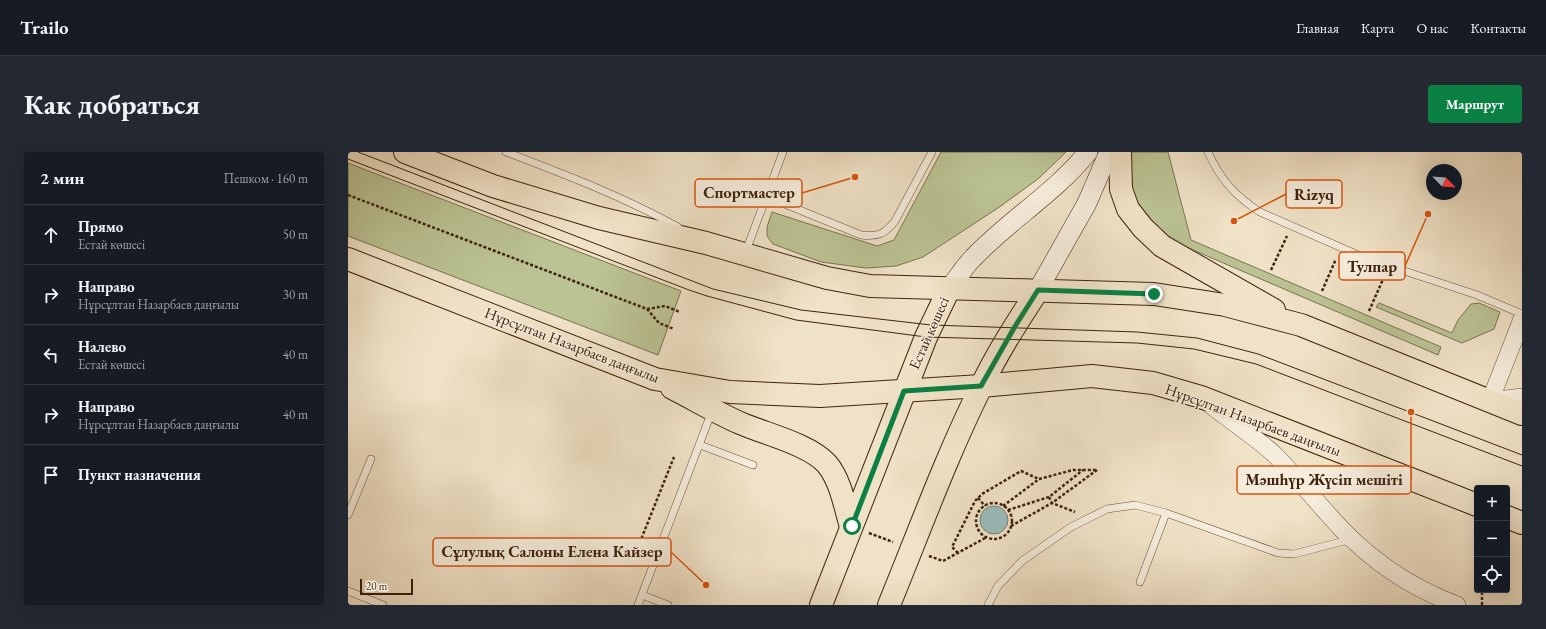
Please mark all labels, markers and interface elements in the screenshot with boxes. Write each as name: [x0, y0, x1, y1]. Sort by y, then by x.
text: Trailo: [20, 15, 69, 40]
text: Главная: [1296, 19, 1339, 37]
text: Карта: [1361, 19, 1394, 37]
text: О нас: [1416, 19, 1448, 37]
text: Контакты: [1470, 19, 1526, 37]
button: Маршрут: [1428, 85, 1522, 123]
text: Как добраться: [24, 86, 200, 122]
north arrow: [1426, 164, 1462, 200]
text: 2 мин: [40, 167, 84, 189]
text: Пешком · 160 m: [224, 170, 308, 187]
callout: Спортмастер: [695, 179, 802, 207]
callout: Rizyq: [1286, 180, 1342, 208]
text: Спортмастер: [703, 182, 795, 203]
text: Rizyq: [1294, 184, 1334, 205]
text: Прямо: [78, 217, 123, 236]
icon: ahead: [40, 224, 62, 246]
text: 50 m: [283, 226, 308, 243]
text: Естай көшесі: [78, 236, 145, 253]
callout: Тулпар: [1339, 252, 1405, 280]
text: Тулпар: [1347, 256, 1397, 277]
text: Направо: [78, 277, 135, 296]
icon: right: [40, 284, 62, 306]
route end: [1145, 285, 1163, 303]
text: 30 m: [283, 286, 308, 303]
street label: Естай көшесі: [904, 293, 953, 372]
text: Нұрсұлтан Назарбаев даңғылы: [78, 296, 239, 313]
street label: Нұрсұлтан Назарбаев даңғылы: [482, 302, 662, 387]
text: Налево: [78, 337, 126, 356]
icon: left: [40, 344, 62, 366]
text: 40 m: [283, 346, 308, 363]
text: Естай көшесі: [78, 356, 145, 373]
street label: Нұрсұлтан Назарбаев даңғылы: [1163, 379, 1344, 460]
text: Направо: [78, 397, 135, 416]
icon: right: [40, 404, 62, 426]
text: 40 m: [283, 406, 308, 423]
text: Нұрсұлтан Назарбаев даңғылы: [78, 416, 239, 433]
icon: arrive: [40, 464, 62, 486]
text: Пункт назначения: [78, 465, 201, 484]
callout: Мәшһүр Жүсіп мешіті: [1237, 466, 1411, 494]
text: Мәшһүр Жүсіп мешіті: [1245, 469, 1403, 490]
map controls: [1474, 485, 1510, 593]
button: +: [1474, 485, 1510, 521]
route start: [843, 517, 861, 535]
button: −: [1474, 521, 1510, 557]
callout: Сұлулық Салоны Елена Кайзер: [433, 538, 671, 566]
text: Сұлулық Салоны Елена Кайзер: [441, 541, 663, 562]
button: locate: [1474, 557, 1510, 593]
scale bar: [360, 577, 413, 596]
text: 20 m: [366, 579, 387, 593]

